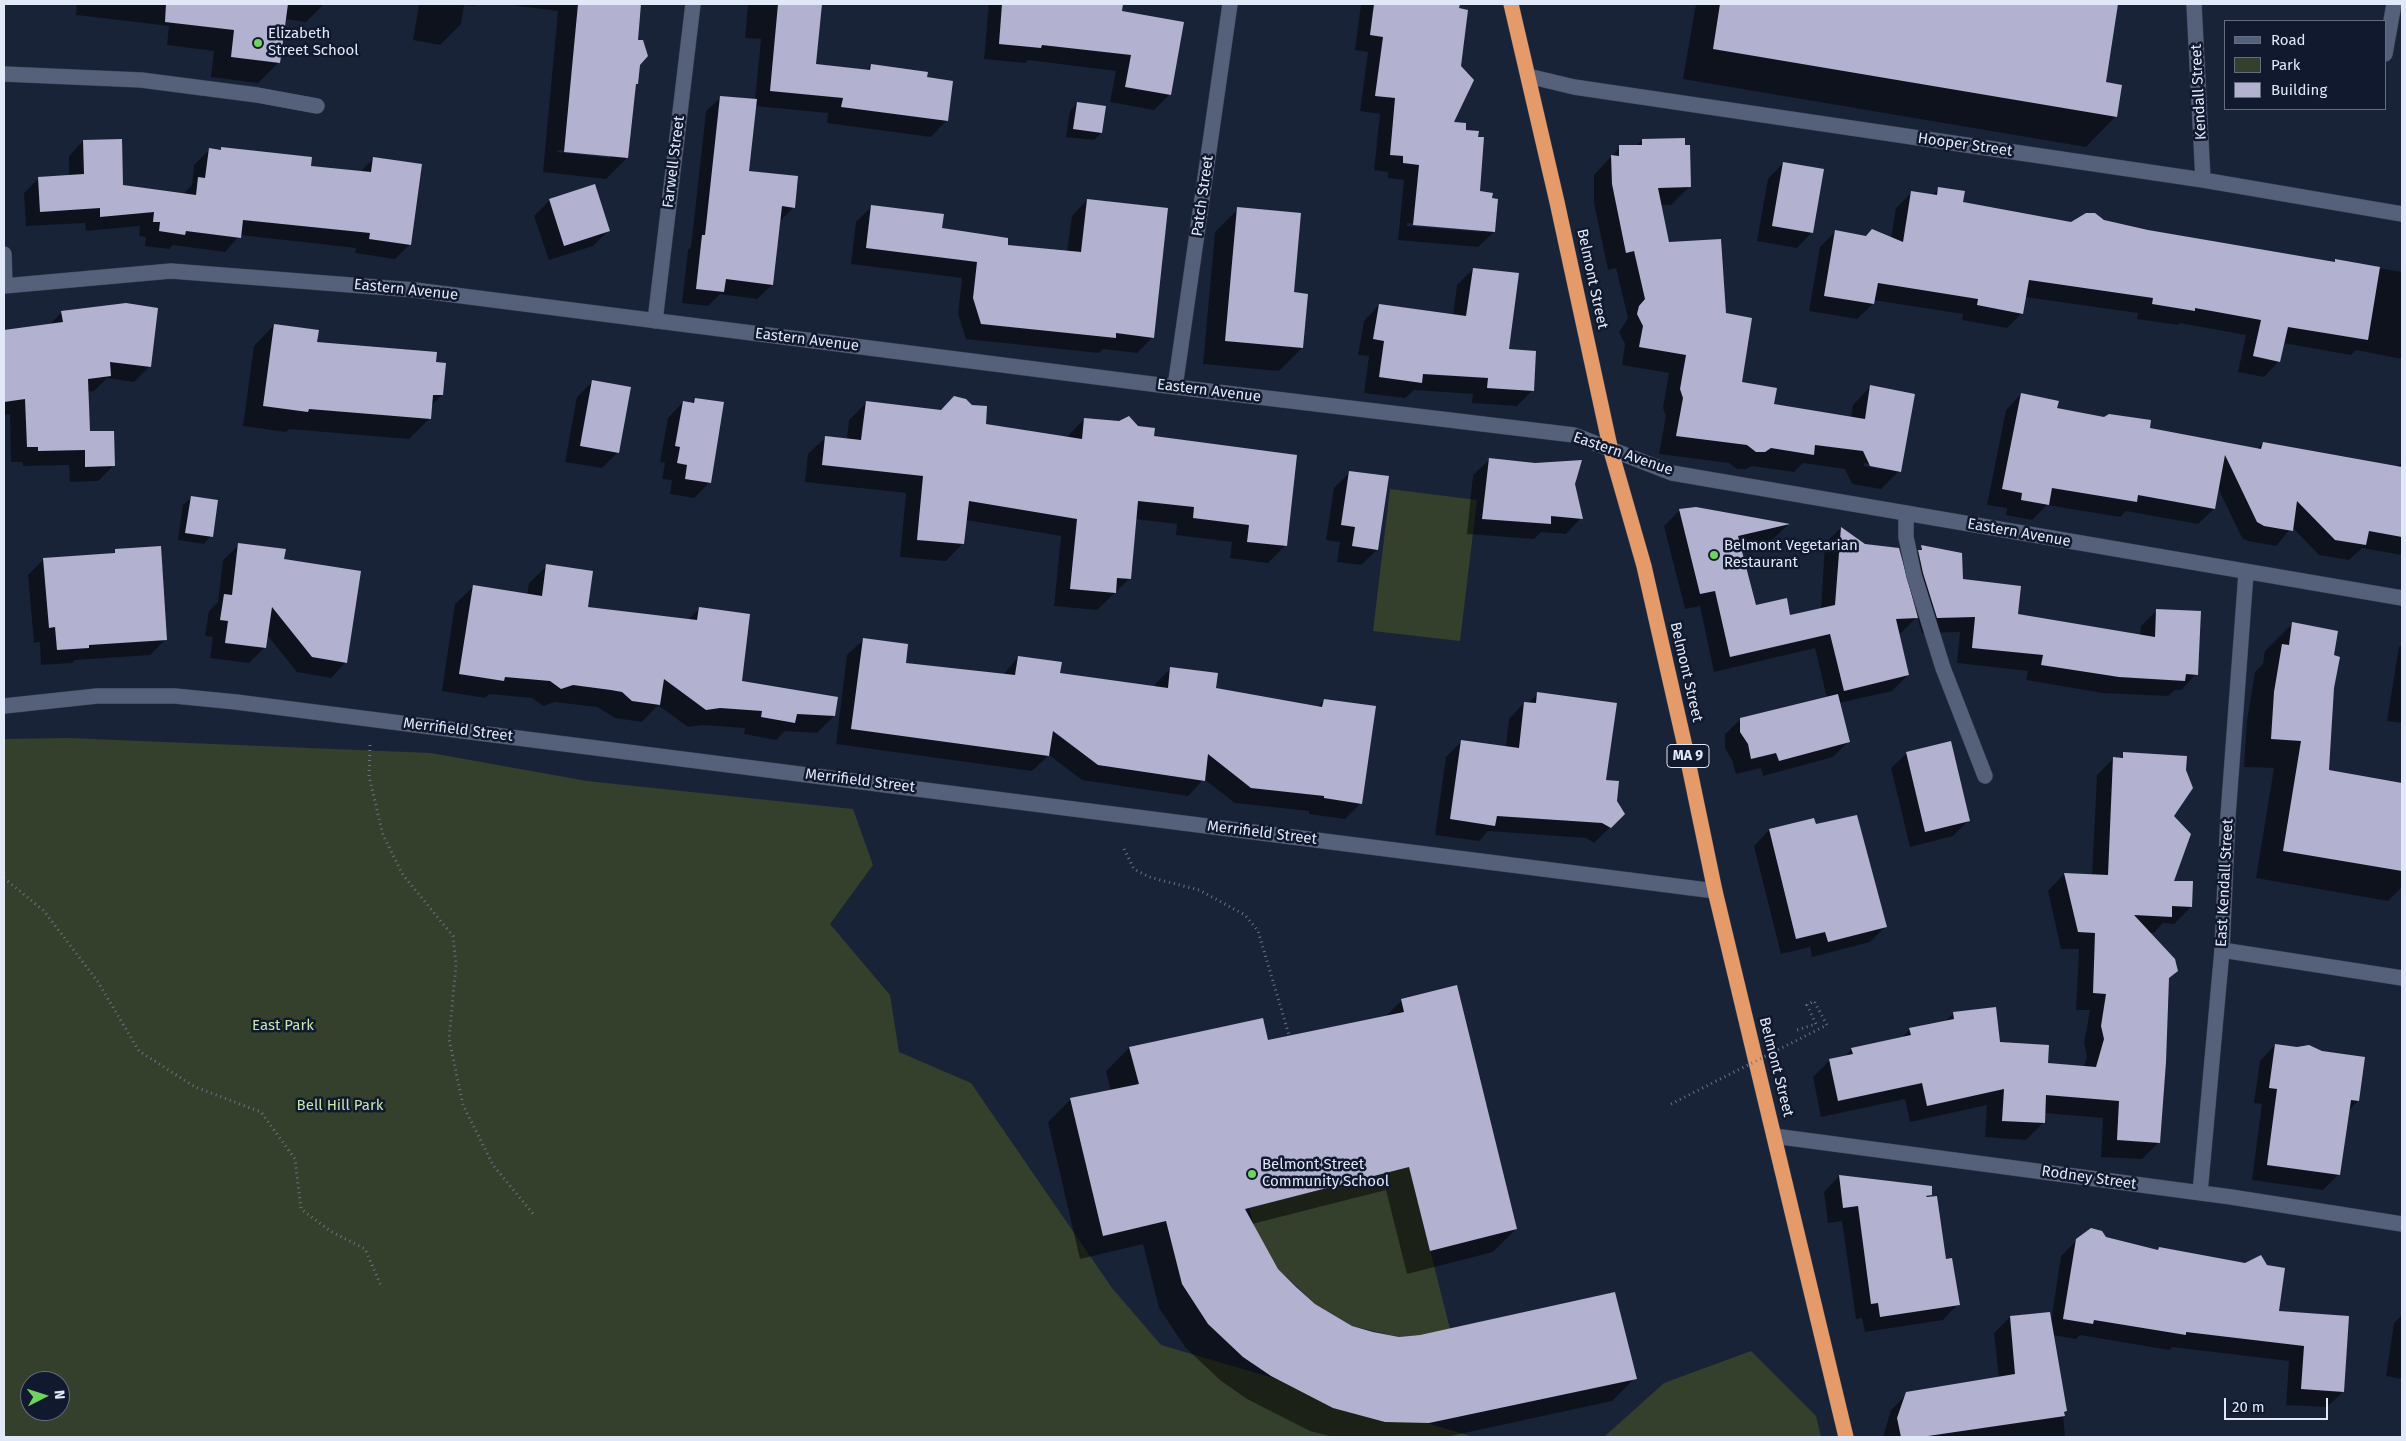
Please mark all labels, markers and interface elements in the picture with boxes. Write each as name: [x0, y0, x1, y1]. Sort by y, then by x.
legend: [2224, 20, 2386, 110]
place label: Elizabeth Street School: [268, 25, 359, 60]
text: Road: [2271, 31, 2306, 49]
marker: Elizabeth Street School: [252, 37, 264, 49]
street label: Kendall Street: [2187, 44, 2211, 140]
text: Park: [2271, 56, 2301, 74]
text: Building: [2271, 81, 2327, 99]
street label: Farwell Street: [659, 115, 689, 209]
street label: Hooper Street: [1917, 129, 2013, 161]
street label: Patch Street: [1188, 154, 1218, 238]
street label: Belmont Street: [1573, 227, 1611, 331]
street label: Eastern Avenue: [353, 276, 459, 304]
street label: Eastern Avenue: [754, 325, 860, 355]
street label: Eastern Avenue: [1156, 376, 1262, 406]
street label: Eastern Avenue: [1571, 428, 1675, 480]
street label: Eastern Avenue: [1966, 515, 2072, 551]
place label: Belmont Vegetarian Restaurant: [1724, 537, 1858, 572]
marker: Belmont Vegetarian Restaurant: [1708, 549, 1720, 561]
street label: Belmont Street: [1666, 620, 1706, 724]
street label: Merrifield Street: [402, 714, 514, 746]
road number: MA 9: [1667, 744, 1709, 768]
street label: Merrifield Street: [804, 765, 916, 797]
street label: Merrifield Street: [1206, 817, 1318, 849]
street label: East Kendall Street: [2213, 818, 2237, 948]
street label: Belmont Street: [1755, 1015, 1797, 1119]
park label: East Park: [252, 1017, 314, 1035]
park label: Bell Hill Park: [297, 1097, 383, 1115]
place label: Belmont Street Community School: [1262, 1156, 1389, 1191]
street label: Rodney Street: [2040, 1162, 2138, 1194]
marker: Belmont Street Community School: [1246, 1168, 1258, 1180]
north arrow: [20, 1371, 70, 1421]
scale bar: [2226, 1388, 2330, 1420]
text: N: [51, 1389, 68, 1400]
text: 20 m: [2232, 1398, 2265, 1416]

